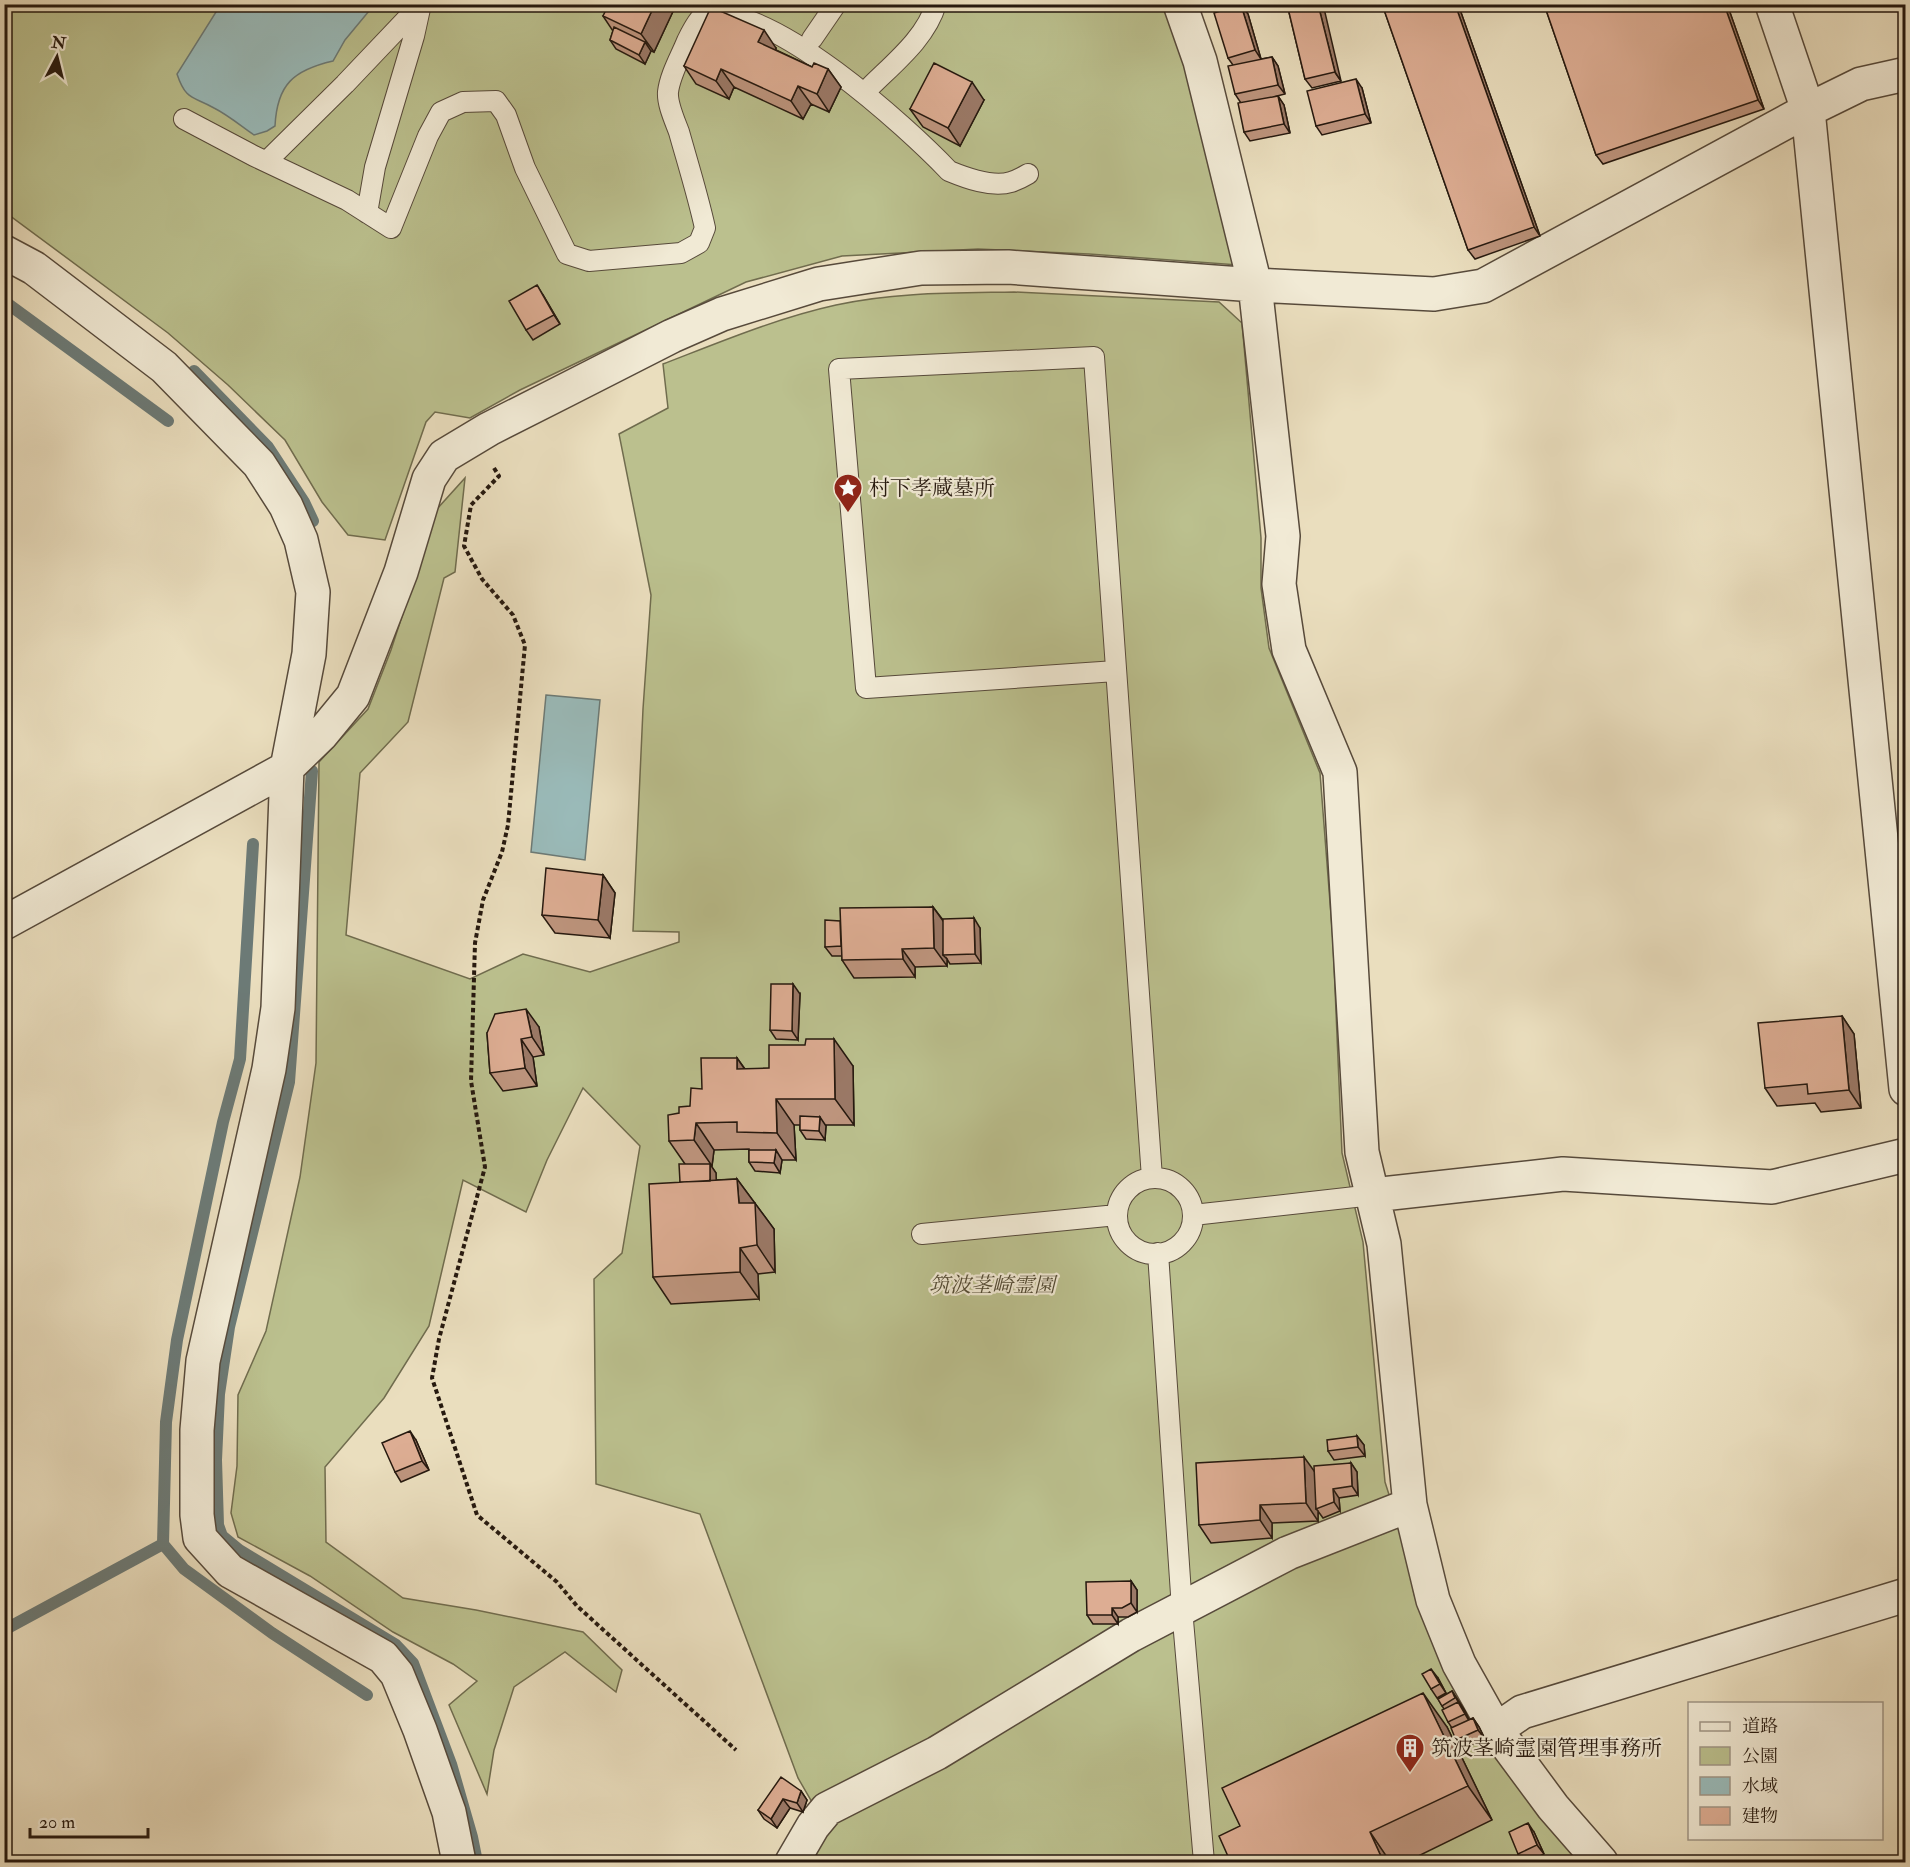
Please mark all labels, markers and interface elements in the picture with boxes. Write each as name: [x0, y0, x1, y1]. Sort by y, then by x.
north arrow: [27, 27, 87, 87]
text: N: [49, 32, 68, 54]
place icon: 村下孝蔵墓所: [832, 472, 864, 514]
place label: 村下孝蔵墓所: [869, 475, 995, 502]
park label: 筑波茎崎霊園: [929, 1272, 1058, 1299]
legend: [1688, 1702, 1883, 1840]
text: 道路: [1742, 1715, 1778, 1738]
building icon: 筑波茎崎霊園管理事務所: [1394, 1732, 1426, 1774]
place label: 筑波茎崎霊園管理事務所: [1431, 1735, 1662, 1762]
text: 公園: [1742, 1745, 1778, 1768]
text: 水域: [1742, 1775, 1778, 1798]
scale bar: [30, 1801, 148, 1839]
text: 建物: [1742, 1805, 1778, 1828]
text: 20 m: [39, 1811, 75, 1834]

